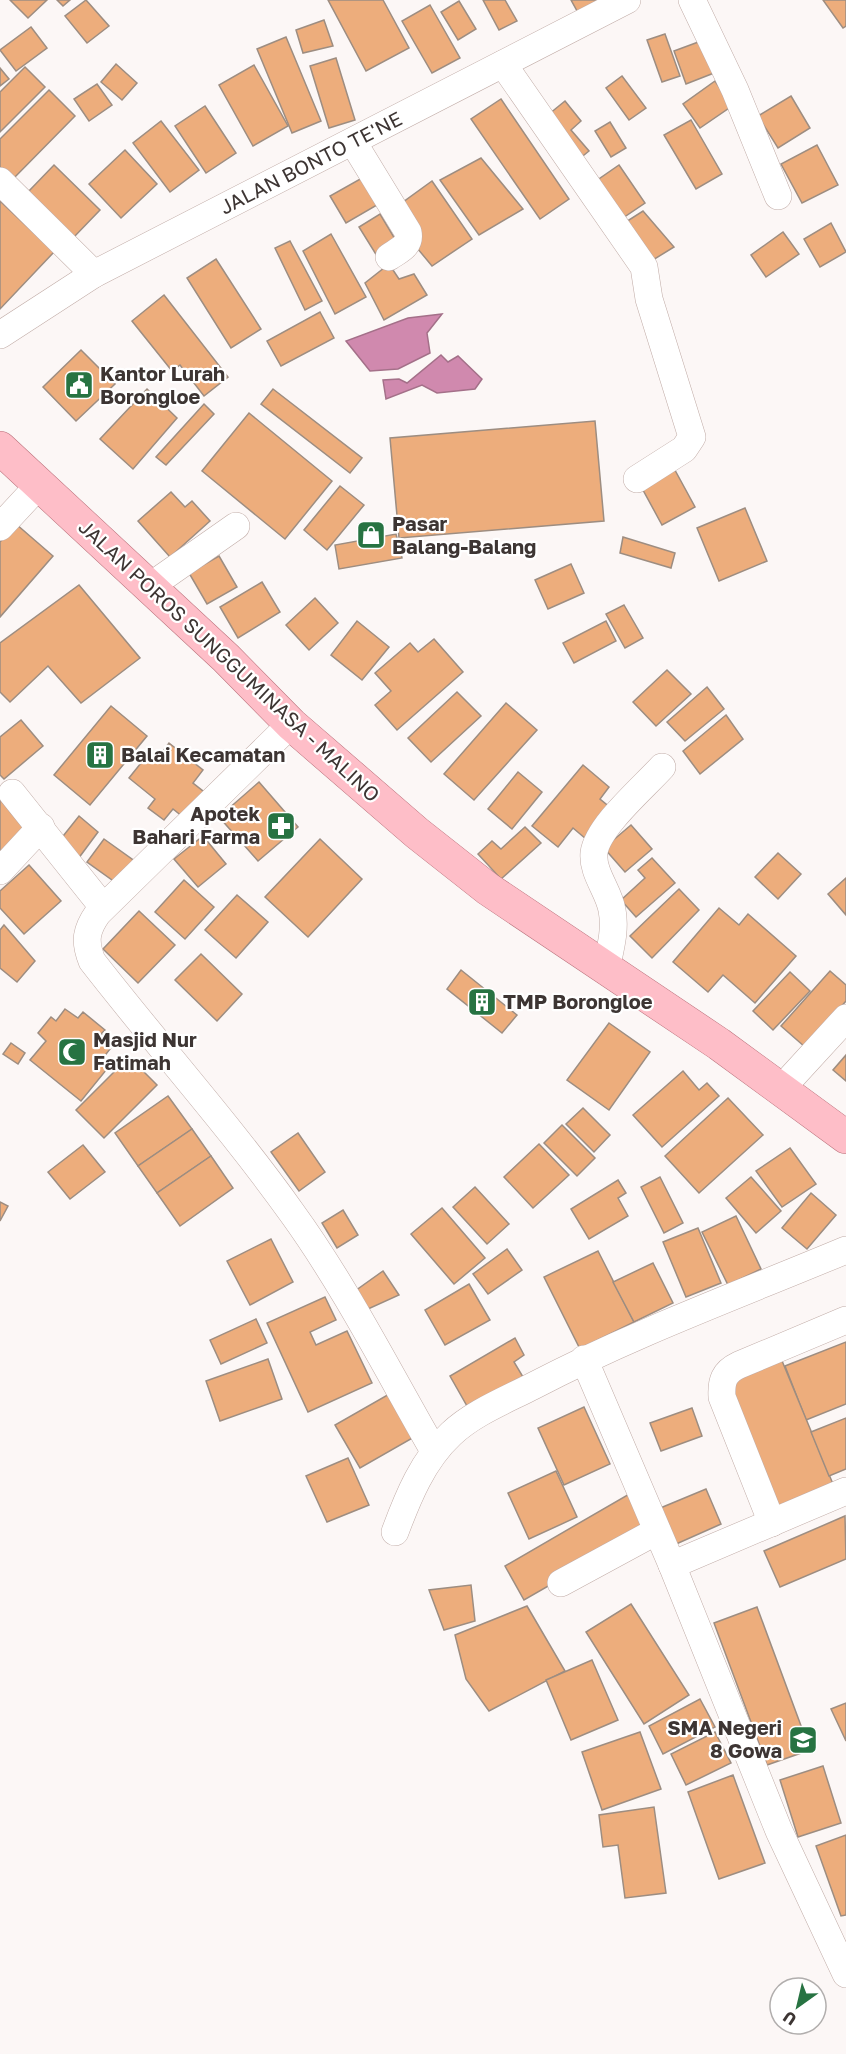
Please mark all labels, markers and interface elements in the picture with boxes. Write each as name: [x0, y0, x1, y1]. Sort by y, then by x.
street label: JALAN BONTO TE'NE: [215, 106, 406, 219]
place label: Kantor Lurah Borongloe: [100, 361, 225, 408]
public building icon: Kantor Lurah Borongloe: [63, 369, 95, 401]
place label: Pasar Balang-Balang: [392, 511, 536, 558]
street label: JALAN POROS SUNGGUMINASA - MALINO: [74, 514, 385, 806]
shop icon: Pasar Balang-Balang: [355, 519, 387, 551]
building icon: Balai Kecamatan: [84, 739, 116, 771]
place label: Balai Kecamatan: [121, 742, 285, 766]
place label: Apotek Bahari Farma: [132, 801, 260, 848]
pharmacy icon: Apotek Bahari Farma: [265, 810, 297, 842]
building icon: TMP Borongloe: [466, 986, 498, 1018]
place label: TMP Borongloe: [503, 989, 653, 1013]
place label: Masjid Nur Fatimah: [93, 1027, 197, 1074]
mosque icon: Masjid Nur Fatimah: [56, 1036, 88, 1068]
place label: SMA Negeri 8 Gowa: [667, 1715, 782, 1762]
school or university icon: SMA Negeri 8 Gowa: [787, 1724, 819, 1756]
north arrow: [768, 1976, 828, 2036]
text: U: [779, 2007, 800, 2030]

